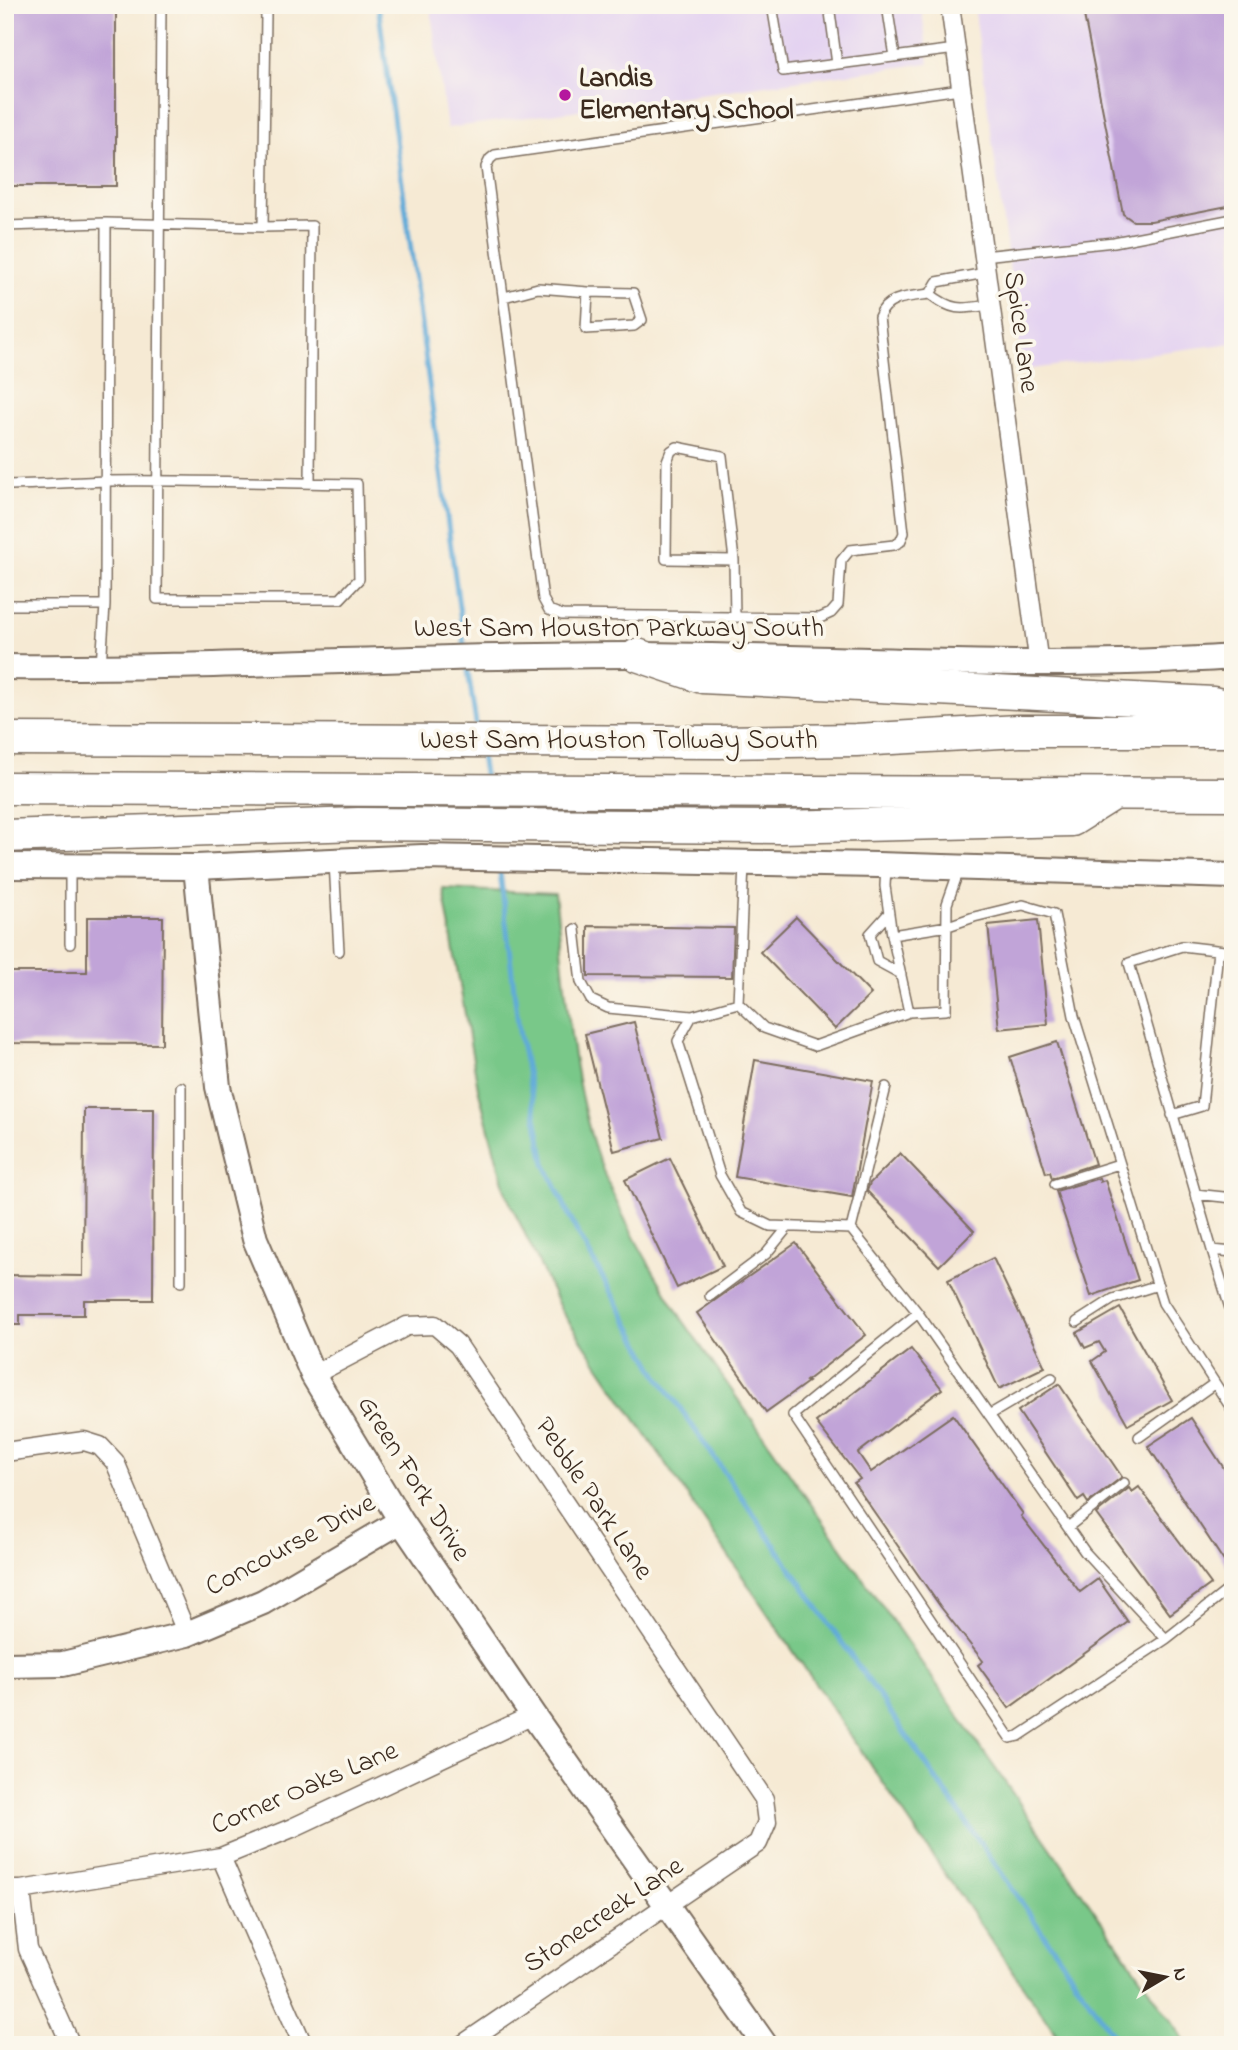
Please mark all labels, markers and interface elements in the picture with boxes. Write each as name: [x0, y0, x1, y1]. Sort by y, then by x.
place label: Landis Elementary School: [579, 59, 794, 132]
marker: Landis Elementary School: [557, 87, 573, 103]
street label: Spice Lane: [991, 269, 1049, 396]
street label: West Sam Houston Parkway South: [414, 609, 824, 650]
street label: West Sam Houston Tollway South: [420, 721, 818, 762]
street label: Green Fork Drive: [346, 1388, 481, 1570]
street label: Pebble Park Lane: [523, 1409, 663, 1589]
street label: Concourse Drive: [199, 1484, 384, 1608]
street label: Corner Oaks Lane: [205, 1731, 405, 1847]
street label: Stonecreek Lane: [516, 1847, 693, 1985]
north arrow: [1130, 1941, 1200, 2011]
text: N: [1165, 1966, 1194, 1983]

